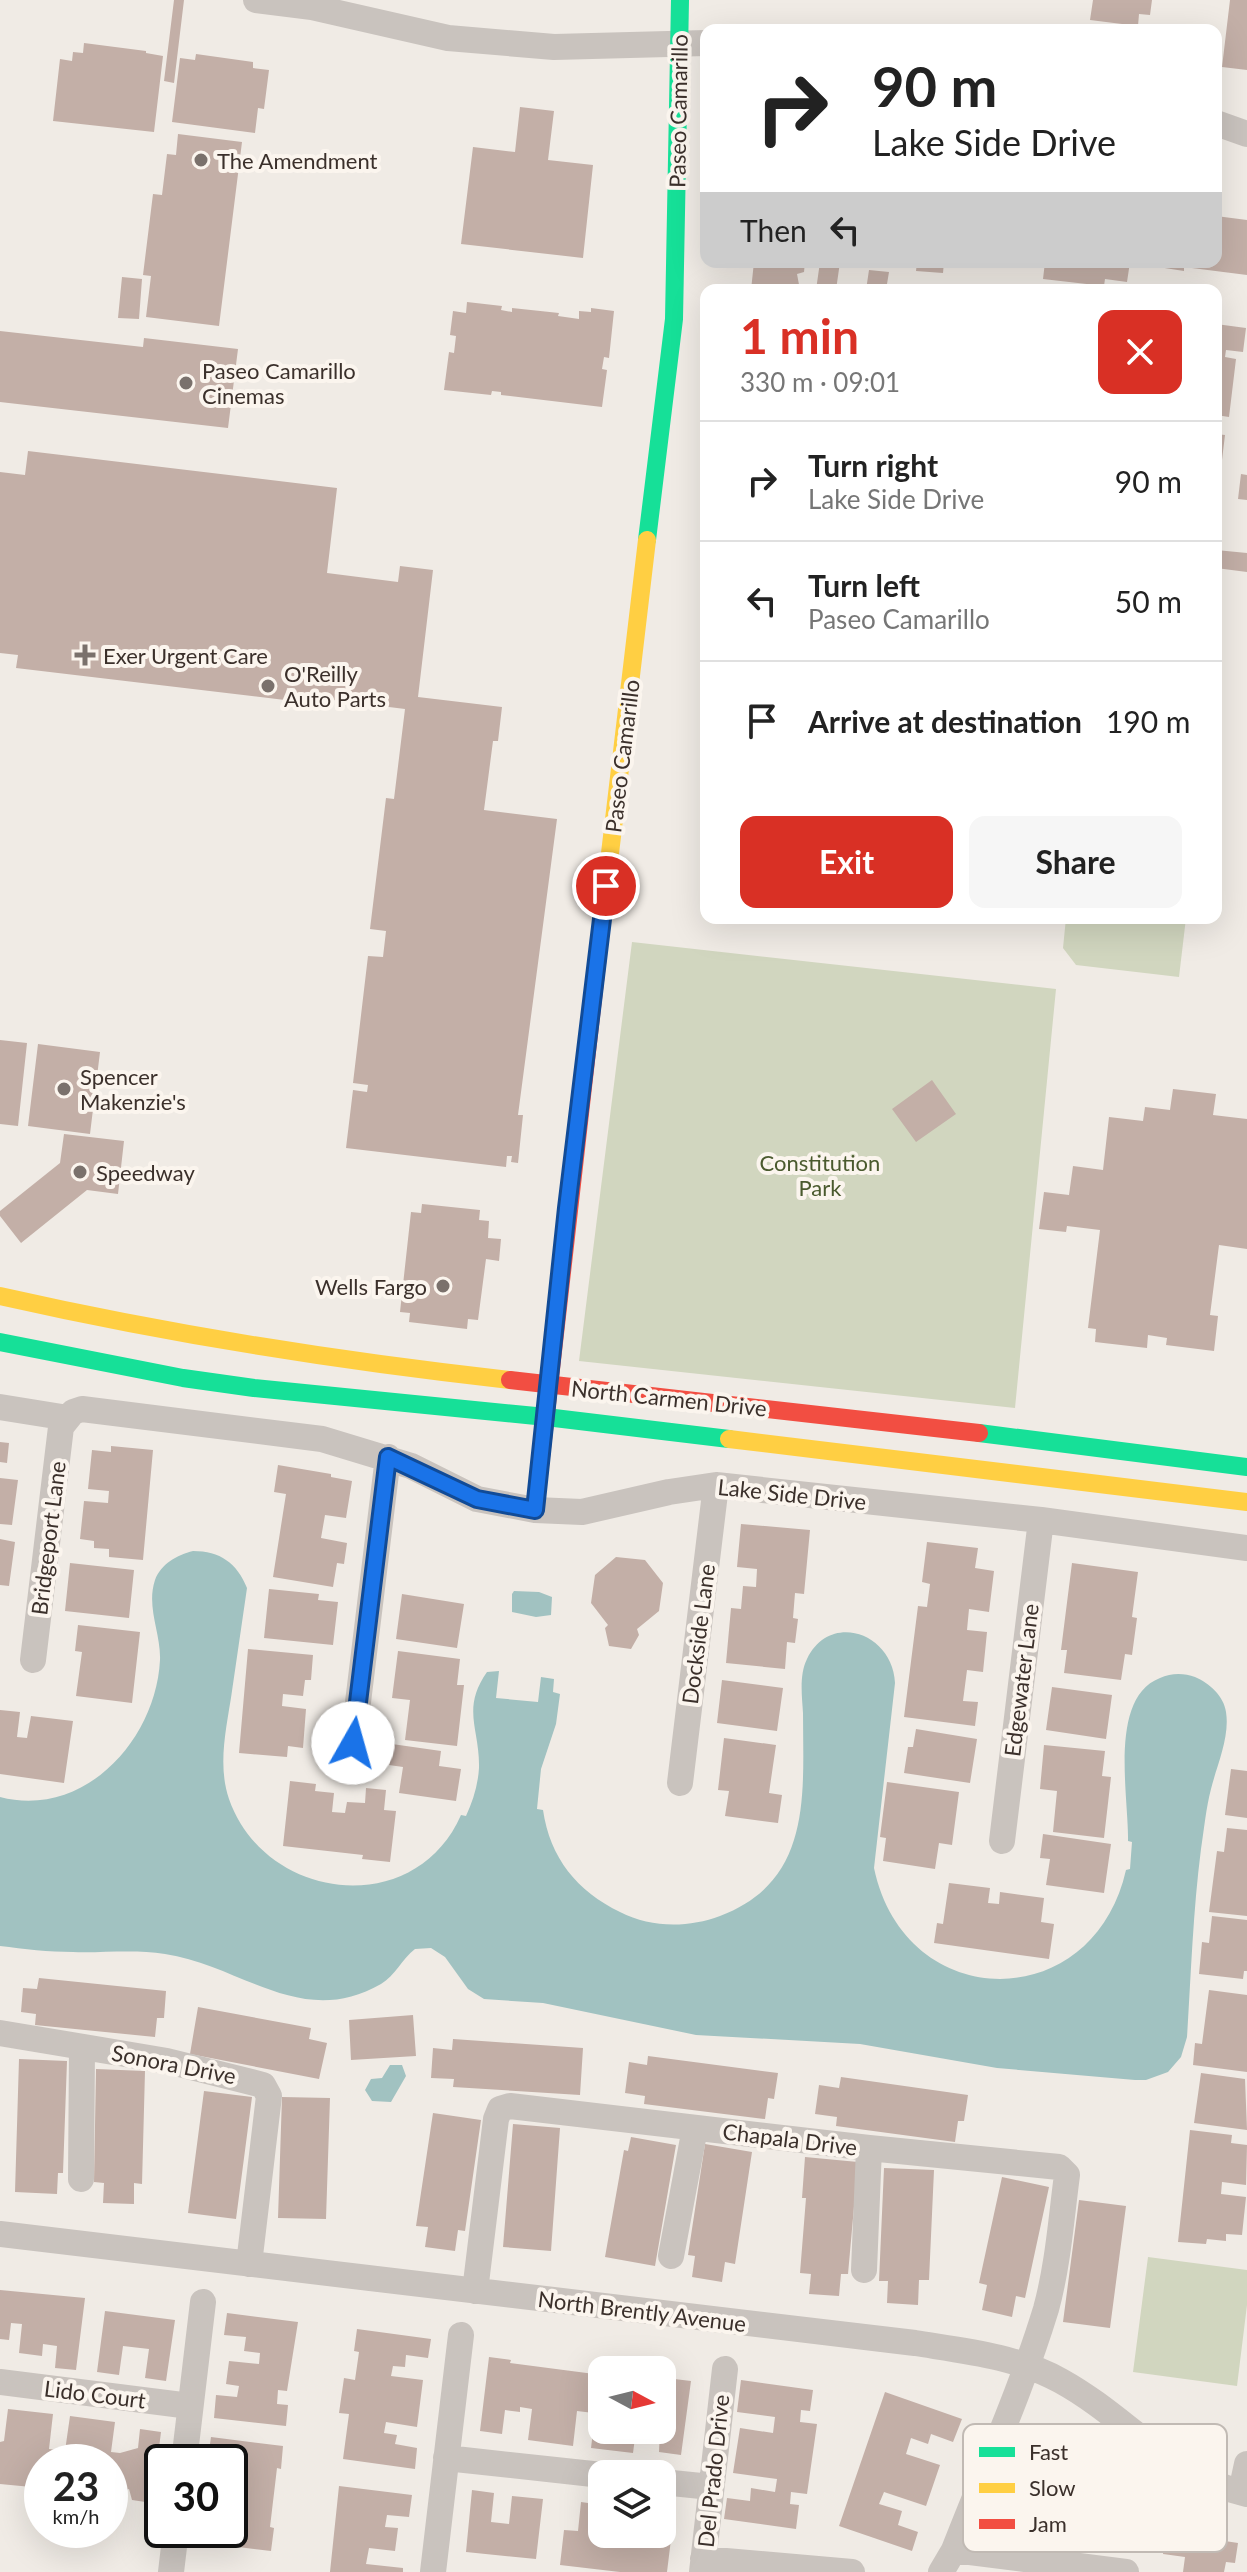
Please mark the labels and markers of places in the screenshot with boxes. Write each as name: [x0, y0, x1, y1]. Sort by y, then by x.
place label: The Amendment: [217, 147, 378, 174]
marker: The Amendment: [192, 151, 210, 169]
place label: Paseo Camarillo Cinemas: [202, 357, 356, 409]
marker: Paseo Camarillo Cinemas: [177, 374, 195, 392]
place label: Exer Urgent Care: [103, 642, 268, 669]
marker: Exer Urgent Care: [74, 644, 96, 666]
place label: O'Reilly Auto Parts: [284, 660, 386, 712]
marker: O'Reilly Auto Parts: [259, 677, 277, 695]
pin: [572, 852, 640, 920]
place label: Spencer Makenzie's: [80, 1063, 186, 1115]
marker: Spencer Makenzie's: [55, 1080, 73, 1098]
place label: Speedway: [96, 1159, 195, 1186]
marker: Speedway: [71, 1163, 89, 1181]
place label: Wells Fargo: [315, 1273, 427, 1300]
marker: Wells Fargo: [434, 1277, 452, 1295]

